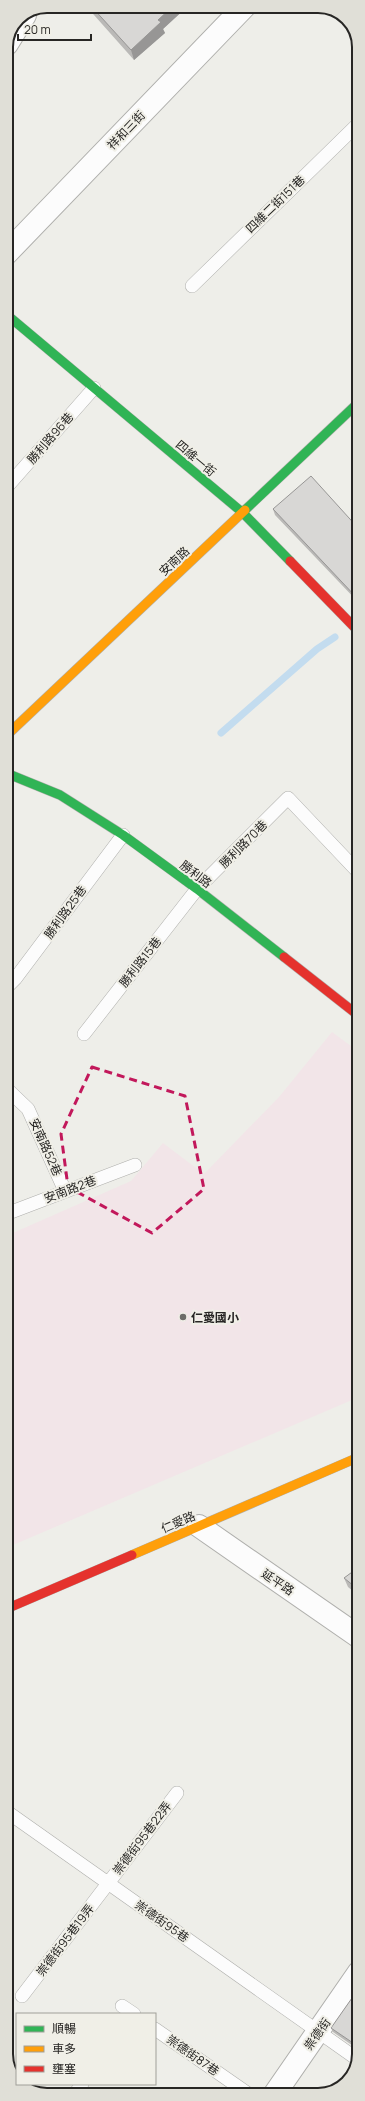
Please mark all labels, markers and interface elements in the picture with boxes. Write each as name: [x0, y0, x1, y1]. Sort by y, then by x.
scale bar: [18, 16, 91, 42]
text: 20 m: [24, 21, 51, 38]
street label: 祥和三街: [103, 107, 149, 153]
street label: 四維二街151巷: [242, 171, 308, 237]
street label: 勝利路96巷: [23, 409, 77, 467]
street label: 四維一街: [172, 436, 220, 480]
street label: 安南路: [155, 543, 193, 579]
street label: 勝利路70巷: [215, 816, 271, 872]
street label: 勝利路: [177, 856, 215, 892]
street label: 勝利路25巷: [40, 882, 90, 942]
street label: 勝利路15巷: [115, 933, 165, 991]
street label: 安南路52巷: [26, 1115, 66, 1179]
street label: 安南路2巷: [41, 1171, 99, 1207]
place label: 仁愛國小: [191, 1309, 239, 1326]
marker: 仁愛國小: [178, 1312, 188, 1322]
street label: 仁愛路: [158, 1507, 198, 1537]
street label: 延平路: [258, 1565, 298, 1599]
street label: 崇德街95巷22弄: [109, 1798, 175, 1878]
street label: 崇德街95巷: [132, 1896, 192, 1946]
street label: 崇德街95巷19弄: [32, 1900, 98, 1980]
legend: [16, 2013, 156, 2085]
street label: 祟德街: [300, 2014, 334, 2054]
text: 順暢: [52, 2020, 76, 2037]
street label: 崇德街87巷: [163, 2031, 223, 2079]
text: 車多: [52, 2040, 76, 2057]
text: 壅塞: [52, 2060, 76, 2077]

